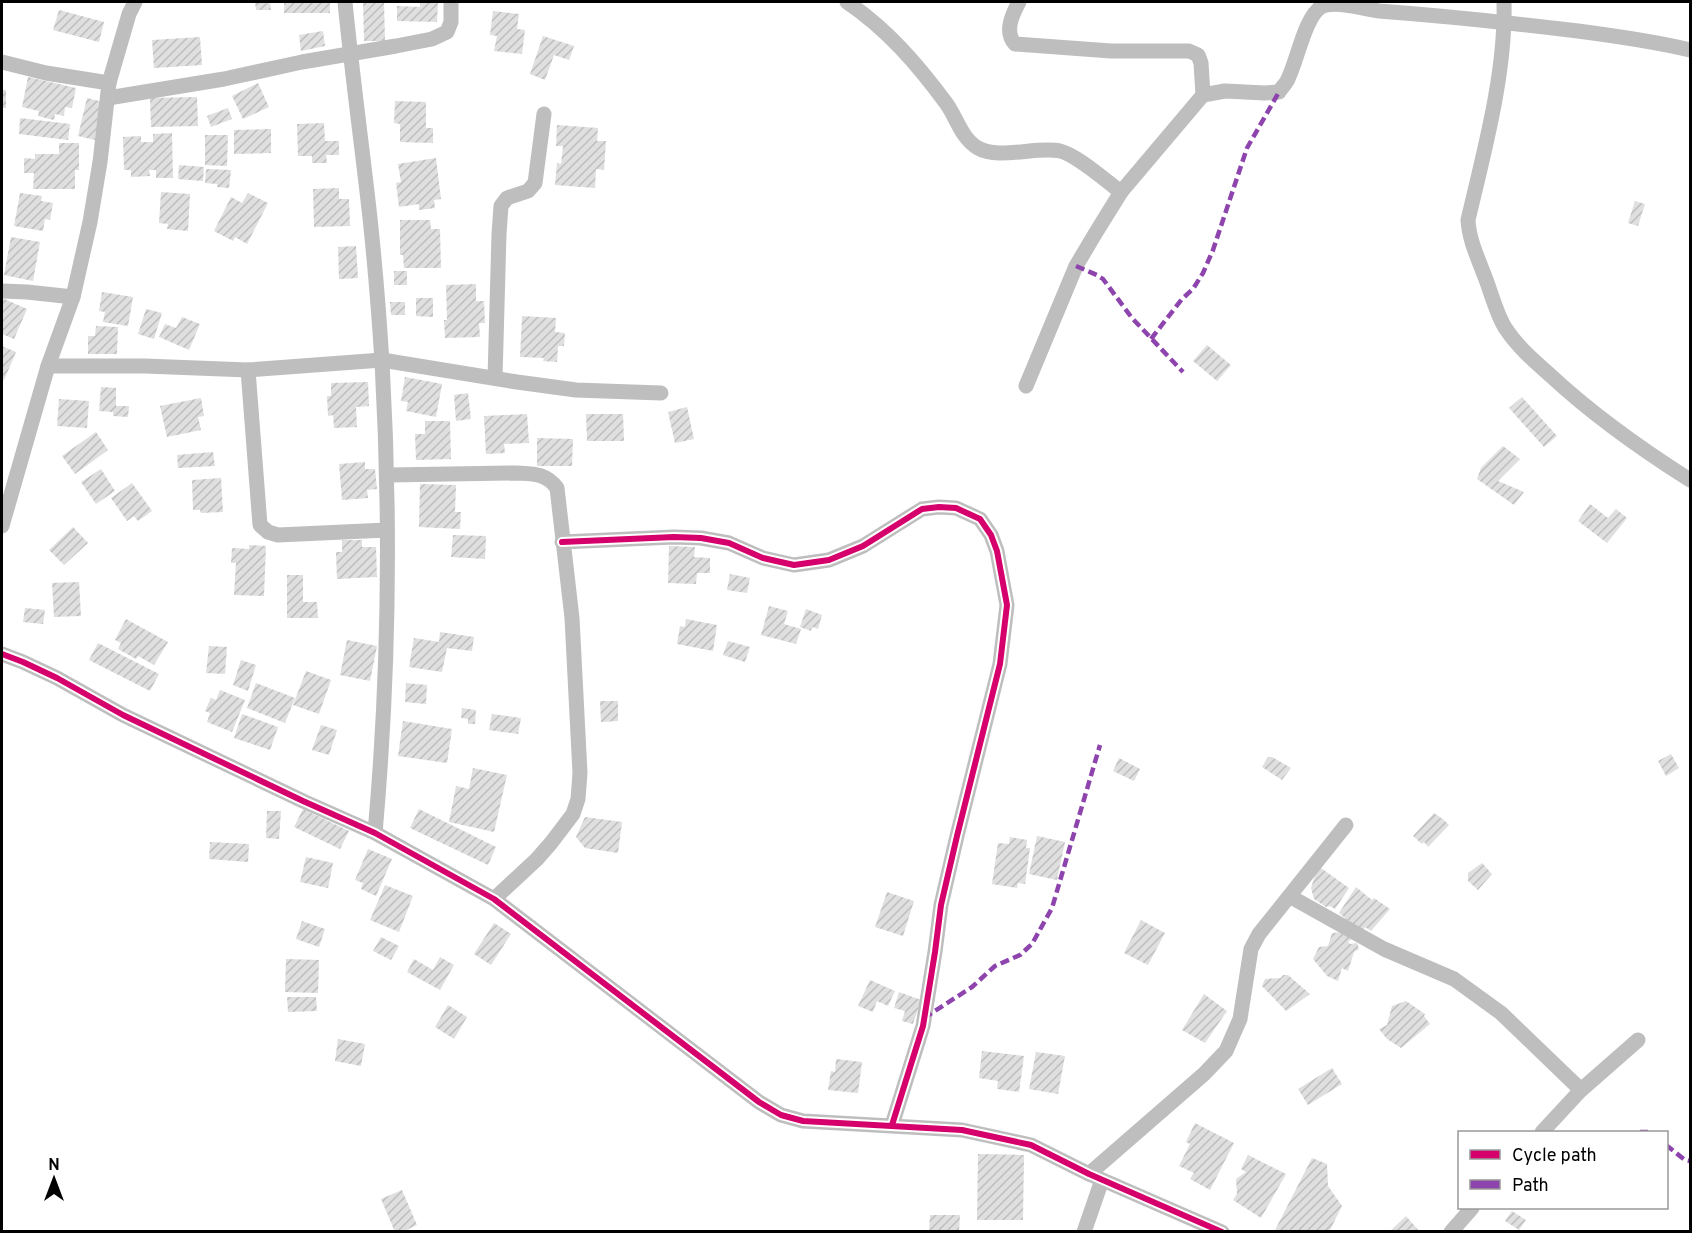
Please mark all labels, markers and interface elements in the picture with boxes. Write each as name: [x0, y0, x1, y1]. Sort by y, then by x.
legend: [1458, 1131, 1668, 1209]
text: Cycle path: [1512, 1145, 1597, 1168]
north arrow: [24, 1149, 84, 1209]
text: N: [48, 1156, 60, 1176]
text: Path: [1512, 1175, 1549, 1198]

